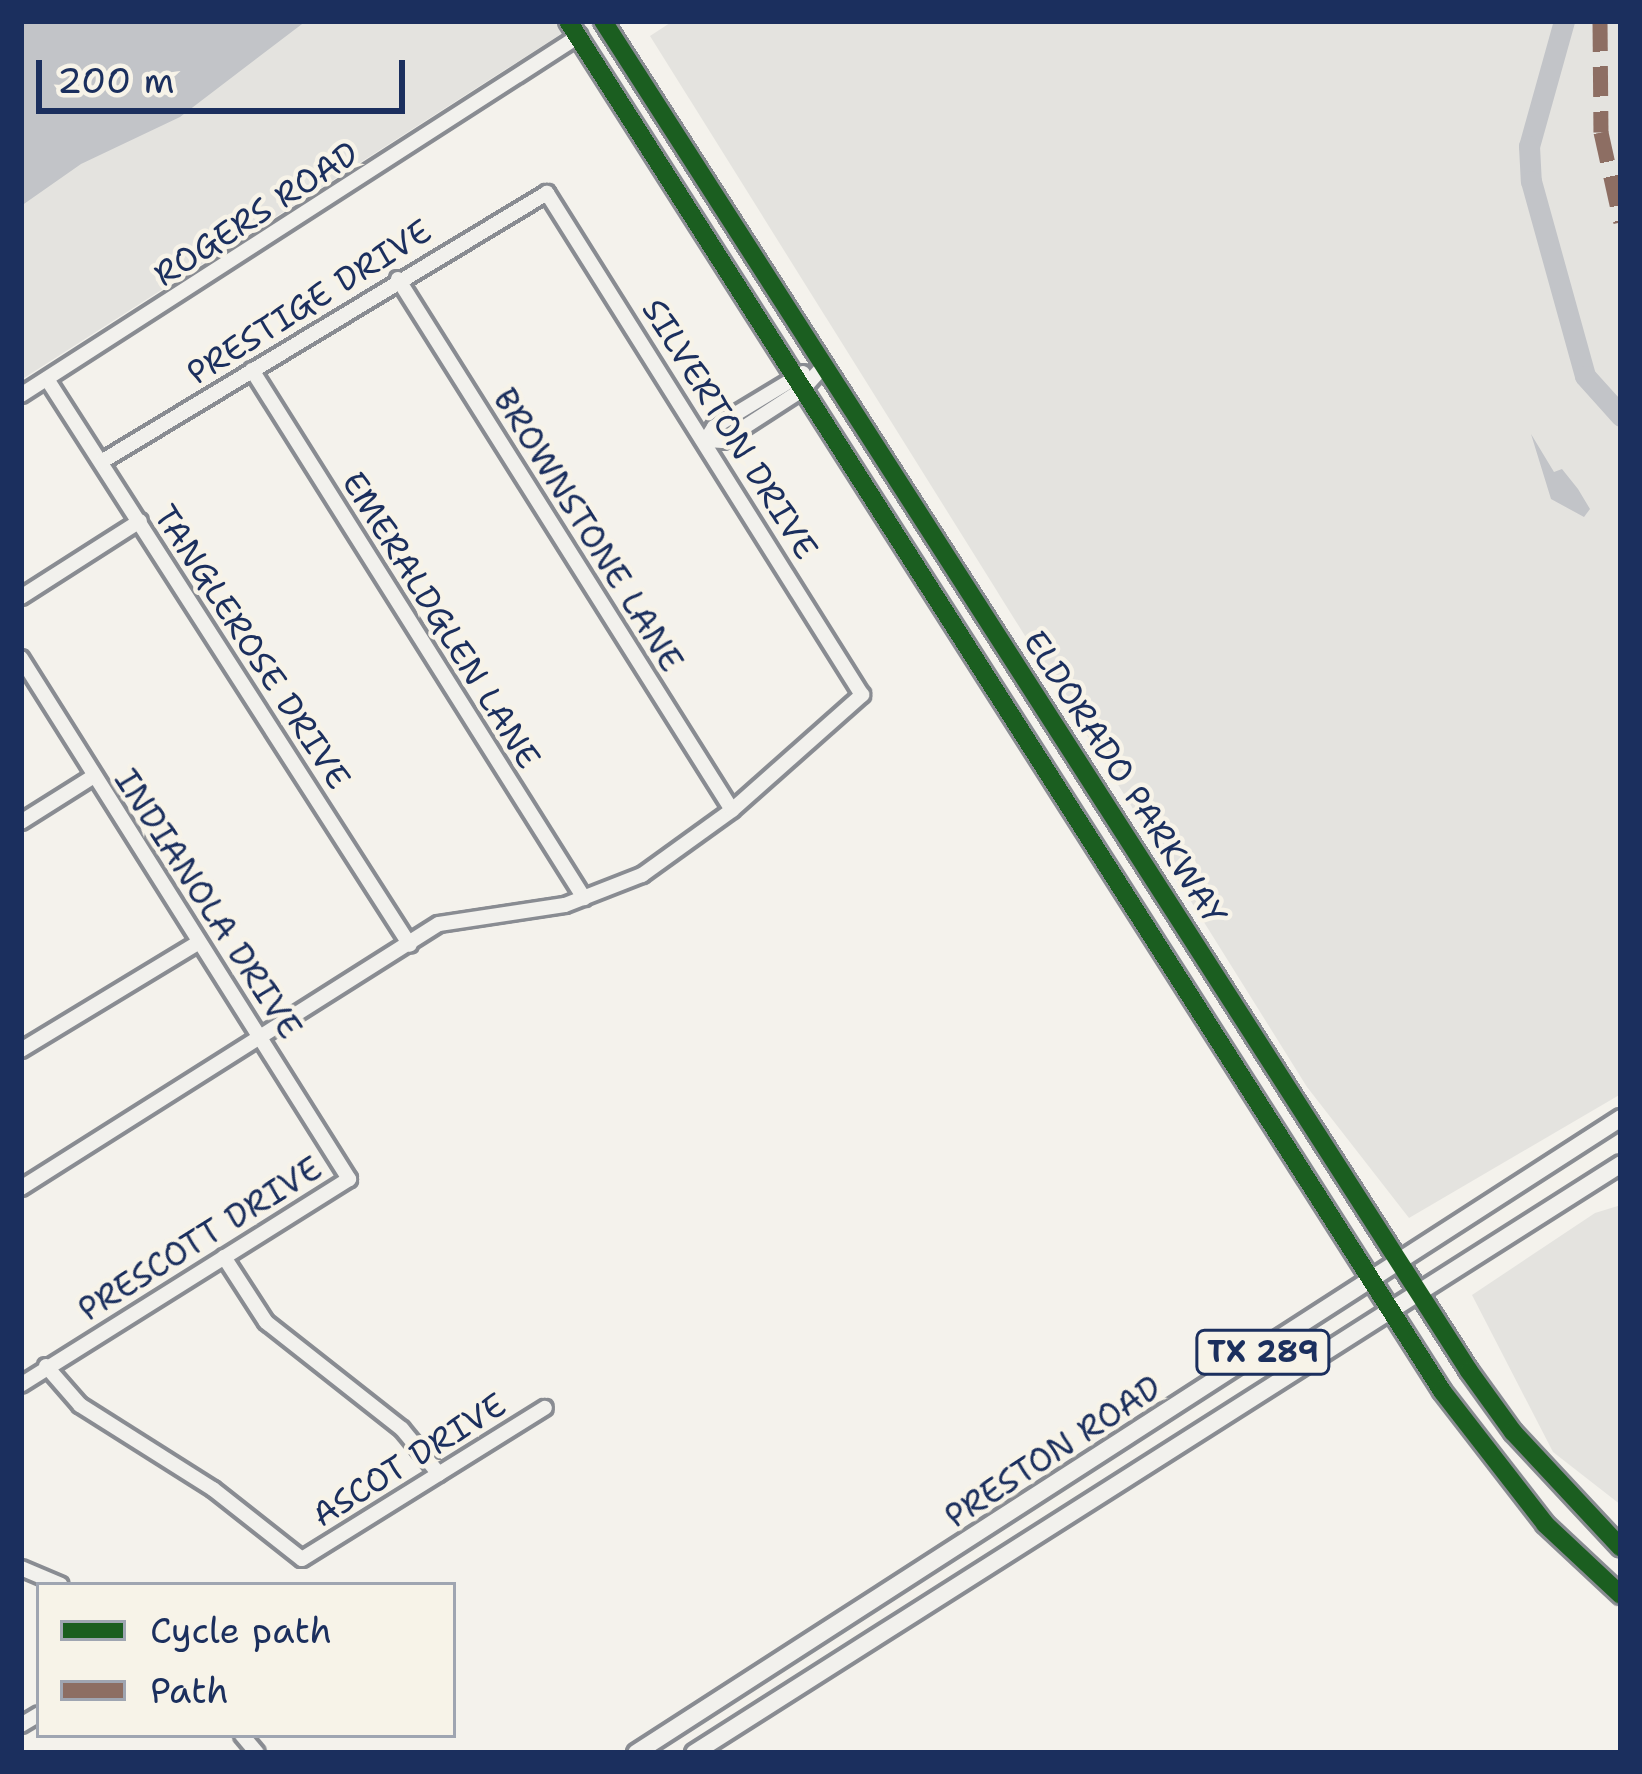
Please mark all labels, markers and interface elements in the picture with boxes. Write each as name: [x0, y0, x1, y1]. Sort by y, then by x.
scale bar: [42, 36, 411, 110]
text: 200 m: [57, 56, 174, 105]
street label: ROGERS ROAD: [146, 133, 366, 295]
street label: PRESTIGE DRIVE: [180, 211, 438, 393]
street label: SILVERTON DRIVE: [634, 291, 826, 567]
street label: BROWNSTONE LANE: [485, 381, 691, 679]
street label: EMERALDGLEN LANE: [334, 464, 548, 776]
street label: TANGLEROSE DRIVE: [145, 498, 359, 796]
street label: ELDORADO PARKWAY: [1015, 623, 1235, 933]
street label: INDIANOLA DRIVE: [106, 762, 310, 1046]
street label: PRESCOTT DRIVE: [71, 1148, 329, 1330]
road number: TX 289: [1194, 1328, 1332, 1376]
street label: PRESTON ROAD: [938, 1367, 1168, 1537]
street label: ASCOT DRIVE: [305, 1385, 513, 1535]
legend: [36, 1582, 456, 1738]
text: Cycle path: [150, 1606, 332, 1655]
text: Path: [150, 1666, 229, 1715]

